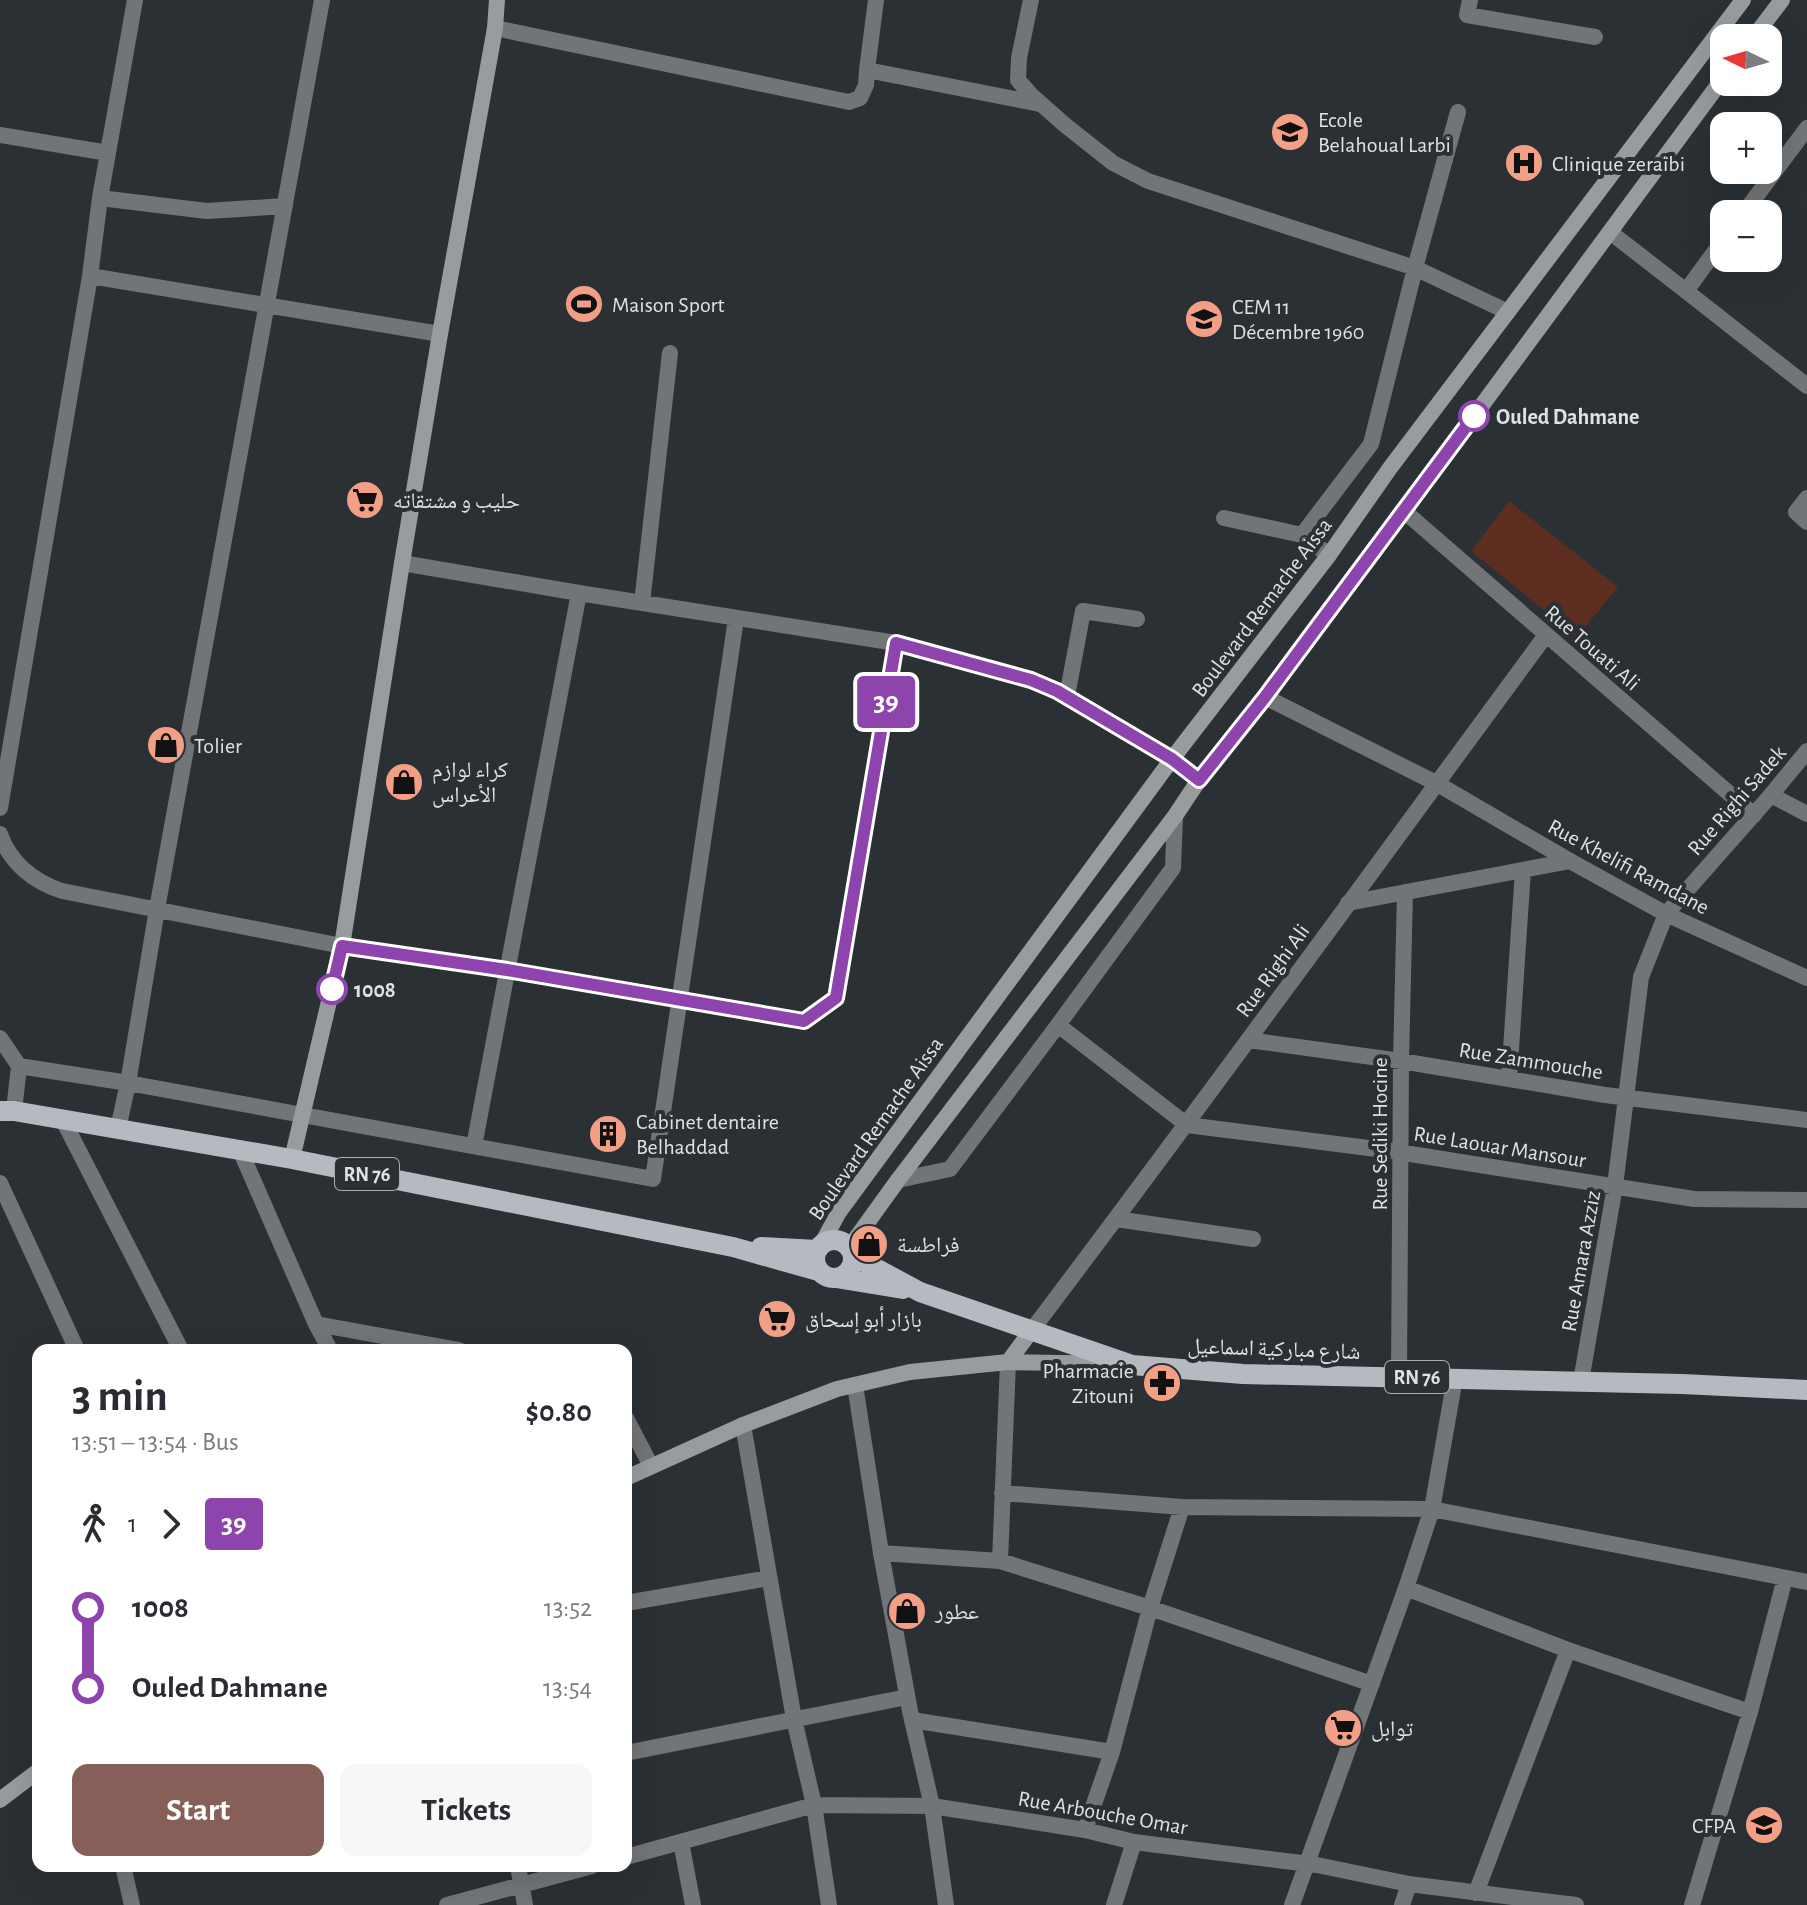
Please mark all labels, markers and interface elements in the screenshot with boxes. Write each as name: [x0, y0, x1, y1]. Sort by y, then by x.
north arrow: [1710, 24, 1782, 96]
map controls: [1710, 24, 1782, 272]
place label: Ecole Belahoual Larbi: [1318, 109, 1451, 156]
school or university icon: Ecole Belahoual Larbi: [1269, 111, 1311, 153]
button: +: [1710, 112, 1782, 184]
hospital icon: Clinique zeraïbi: [1503, 142, 1545, 184]
place label: Clinique zeraïbi: [1552, 153, 1685, 175]
button: −: [1710, 200, 1782, 272]
sports icon: Maison Sport: [563, 283, 605, 325]
place label: Maison Sport: [612, 294, 725, 316]
place label: CEM 11 Décembre 1960: [1232, 296, 1364, 343]
school or university icon: CEM 11 Décembre 1960: [1183, 298, 1225, 340]
marker: Ouled Dahmane: [1459, 401, 1489, 431]
place label: Ouled Dahmane: [1496, 406, 1639, 428]
supermarket icon: حليب و مشتقاته: [344, 479, 386, 521]
place label: حليب و مشتقاته: [393, 490, 520, 513]
street label: Boulevard Remache Aissa: [1188, 514, 1336, 701]
street label: Rue Touati Ali: [1541, 601, 1644, 695]
line badge: 39: [850, 676, 922, 728]
text: 39: [873, 688, 899, 716]
shop icon: Tolier: [145, 724, 187, 766]
place label: Tolier: [194, 735, 242, 757]
street label: Rue Righi Sadek: [1683, 742, 1790, 860]
place label: كراء لوازم الأعراس: [432, 759, 508, 808]
shop icon: كراء لوازم الأعراس: [383, 761, 425, 803]
street label: Rue Khelifi Ramdane: [1544, 815, 1713, 919]
street label: Rue Righi Ali: [1232, 920, 1314, 1021]
marker: 1008: [317, 974, 347, 1004]
place label: 1008: [354, 979, 396, 1001]
street label: Boulevard Remache Aissa: [804, 1033, 947, 1224]
street label: Rue Zammouche: [1457, 1039, 1604, 1083]
street label: Rue Sediki Hocine: [1369, 1057, 1391, 1211]
place label: Cabinet dentaire Belhaddad: [636, 1111, 779, 1158]
building icon: Cabinet dentaire Belhaddad: [587, 1113, 629, 1155]
street label: Rue Laouar Mansour: [1412, 1122, 1588, 1171]
road number: RN 76: [335, 1158, 399, 1190]
street label: Rue Amara Azziz: [1558, 1189, 1604, 1333]
shop icon: فراطسة: [848, 1223, 890, 1265]
place label: فراطسة: [897, 1234, 959, 1257]
supermarket icon: بازار أبو إسحاق: [756, 1298, 798, 1340]
place label: بازار أبو إسحاق: [805, 1306, 922, 1334]
street label: شارع مباركية اسماعيل: [1187, 1335, 1361, 1365]
place label: Pharmacie Zitouni: [1042, 1360, 1134, 1407]
road number: RN 76: [1385, 1361, 1449, 1393]
pharmacy icon: Pharmacie Zitouni: [1141, 1362, 1183, 1404]
text: 3 min: [72, 1375, 168, 1419]
text: $0.80: [526, 1397, 592, 1427]
text: 13:51 – 13:54 · Bus: [72, 1429, 239, 1455]
icon: walk: [72, 1502, 116, 1546]
icon: forward: [149, 1502, 193, 1546]
text: 39: [221, 1510, 247, 1538]
text: 1: [128, 1511, 137, 1537]
shop icon: عطور: [886, 1590, 928, 1632]
text: 1008: [132, 1593, 189, 1623]
text: 13:52: [544, 1595, 592, 1621]
place label: عطور: [934, 1601, 979, 1624]
text: Ouled Dahmane: [132, 1673, 328, 1703]
text: 13:54: [543, 1675, 592, 1701]
supermarket icon: توابل: [1322, 1707, 1364, 1749]
place label: توابل: [1371, 1718, 1414, 1742]
button: Start: [72, 1764, 324, 1856]
button: Tickets: [340, 1764, 592, 1856]
street label: Rue Arbouche Omar: [1016, 1787, 1189, 1839]
school or university icon: CFPA: [1743, 1804, 1785, 1846]
place label: CFPA: [1692, 1815, 1736, 1837]

